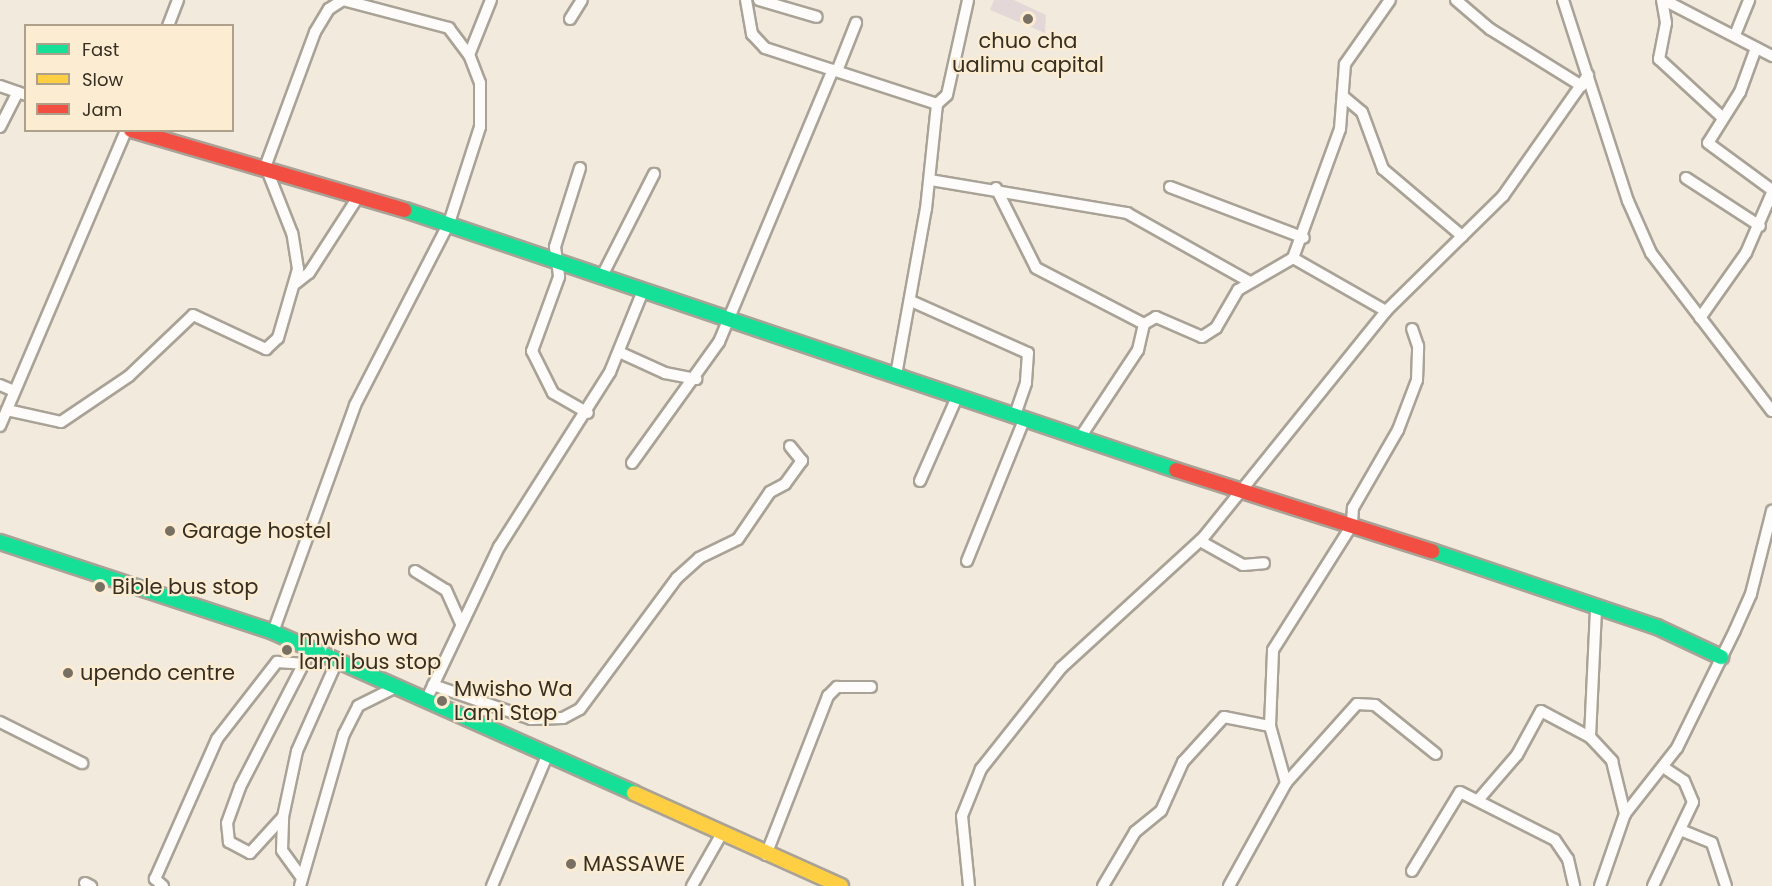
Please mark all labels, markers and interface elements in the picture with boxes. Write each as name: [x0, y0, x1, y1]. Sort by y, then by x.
marker: chuo cha ualimu capital: [1021, 12, 1035, 26]
legend: [24, 24, 234, 132]
place label: chuo cha ualimu capital: [952, 28, 1104, 78]
text: Fast: [82, 37, 119, 62]
text: Slow: [82, 67, 123, 92]
text: Jam: [82, 97, 122, 122]
place label: Garage hostel: [182, 518, 331, 544]
marker: Garage hostel: [163, 524, 177, 538]
place label: Bible bus stop: [112, 574, 258, 600]
marker: Bible bus stop: [93, 580, 107, 594]
place label: mwisho wa lami bus stop: [299, 625, 441, 675]
marker: mwisho wa lami bus stop: [280, 643, 294, 657]
place label: upendo centre: [80, 660, 235, 686]
marker: upendo centre: [61, 666, 75, 680]
place label: Mwisho Wa Lami Stop: [454, 676, 573, 726]
marker: Mwisho Wa Lami Stop: [435, 694, 449, 708]
place label: MASSAWE: [583, 851, 685, 877]
marker: MASSAWE: [564, 857, 578, 871]

